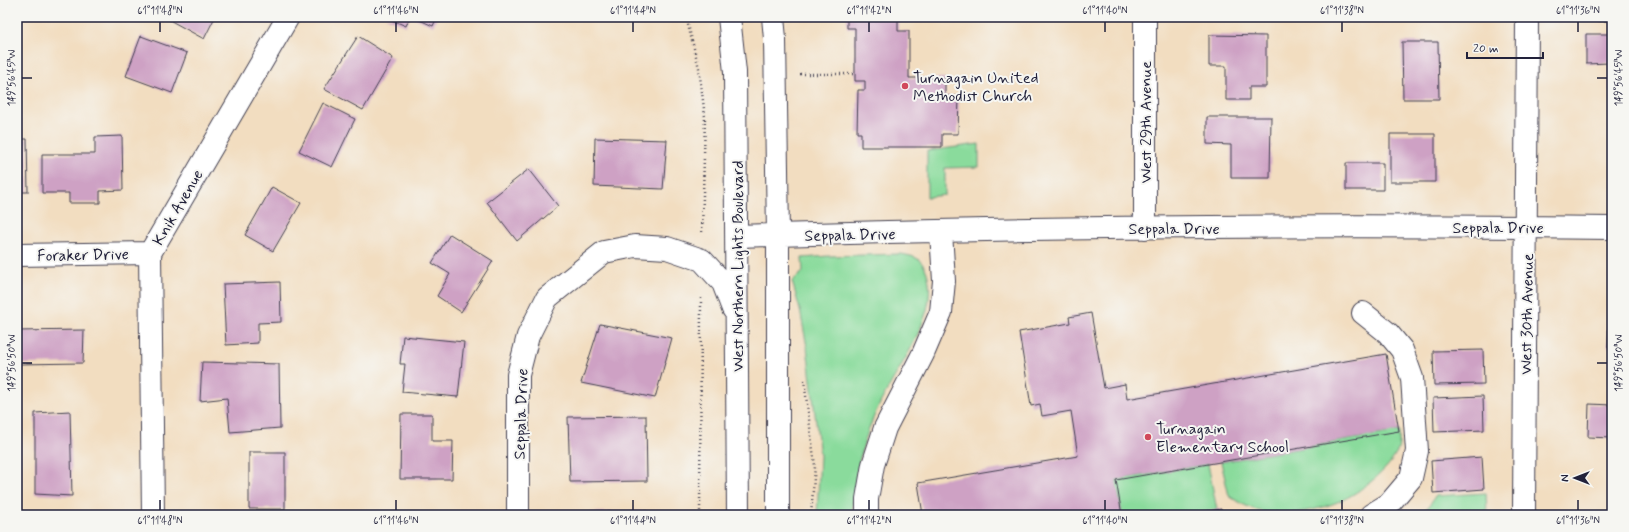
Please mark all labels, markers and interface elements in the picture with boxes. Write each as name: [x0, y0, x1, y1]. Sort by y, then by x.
text: 61°11'48"N: [137, 4, 183, 18]
text: 61°11'46"N: [373, 4, 419, 18]
text: 61°11'44"N: [610, 4, 656, 18]
text: 61°11'42"N: [846, 4, 892, 18]
text: 61°11'40"N: [1082, 4, 1128, 18]
text: 61°11'38"N: [1320, 4, 1364, 18]
text: 61°11'36"N: [1556, 4, 1600, 18]
scale bar: [1467, 34, 1543, 60]
text: 20 m: [1473, 41, 1499, 57]
text: 149°56'45"W: [5, 50, 19, 106]
text: 149°56'45"W: [1612, 50, 1626, 106]
street label: West 29th Avenue: [1136, 61, 1157, 183]
place label: Turnagain United Methodist Church: [913, 68, 1039, 107]
marker: Turnagain United Methodist Church: [900, 81, 910, 91]
street label: West Northern Lights Boulevard: [728, 160, 749, 372]
street label: Knik Avenue: [148, 166, 208, 250]
street label: Seppala Drive: [1452, 218, 1544, 239]
street label: Seppala Drive: [1128, 219, 1220, 240]
street label: Seppala Drive: [804, 224, 896, 247]
street label: Foraker Drive: [37, 244, 129, 267]
street label: West 30th Avenue: [1516, 253, 1539, 375]
text: 149°56'50"W: [5, 334, 19, 392]
text: 149°56'50"W: [1612, 334, 1626, 392]
street label: Seppala Drive: [509, 368, 534, 460]
place label: Turnagain Elementary School: [1156, 419, 1289, 458]
marker: Turnagain Elementary School: [1143, 432, 1153, 442]
north arrow: [1555, 458, 1595, 498]
text: N: [1559, 474, 1573, 482]
text: 61°11'48"N: [137, 514, 183, 528]
text: 61°11'46"N: [373, 514, 419, 528]
text: 61°11'44"N: [610, 514, 656, 528]
text: 61°11'42"N: [846, 514, 892, 528]
text: 61°11'40"N: [1082, 514, 1128, 528]
text: 61°11'38"N: [1320, 514, 1364, 528]
text: 61°11'36"N: [1556, 514, 1600, 528]

